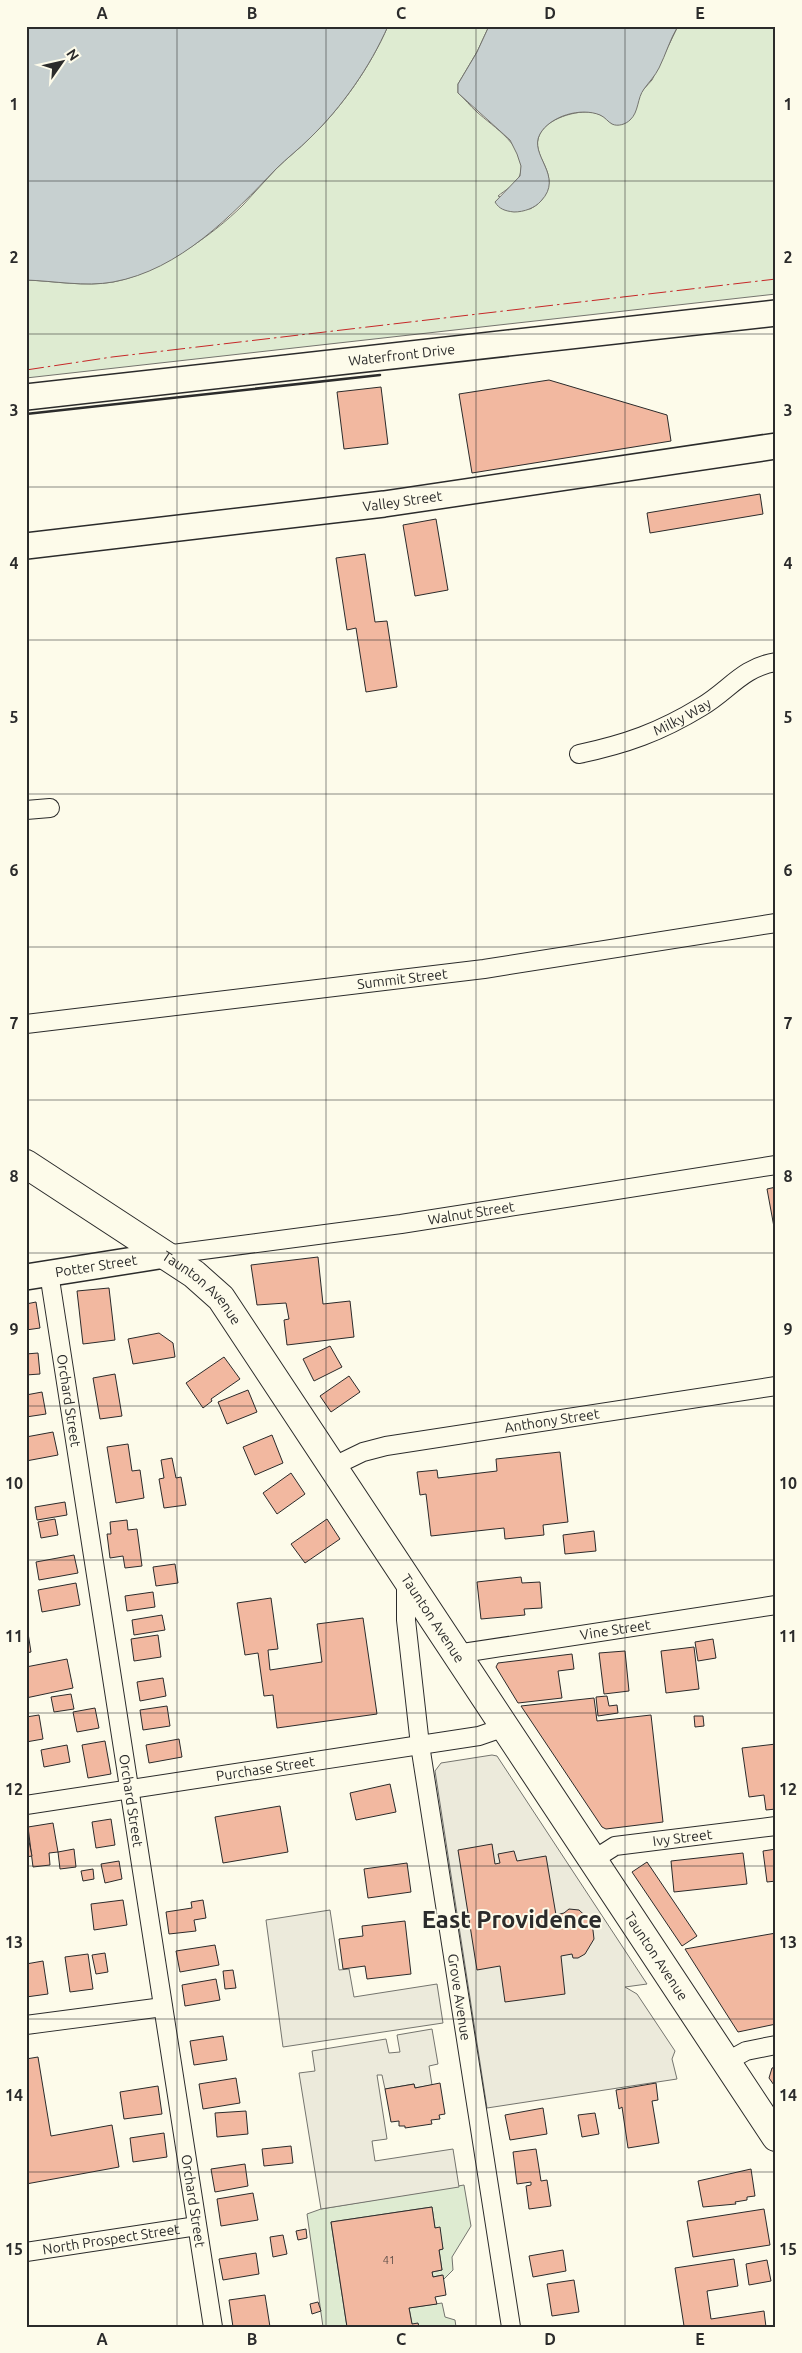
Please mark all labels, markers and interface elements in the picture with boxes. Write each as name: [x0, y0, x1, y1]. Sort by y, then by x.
text: A: [96, 4, 108, 22]
text: B: [247, 4, 257, 22]
text: C: [396, 4, 406, 22]
text: D: [544, 4, 556, 22]
text: E: [695, 4, 705, 22]
north arrow: [38, 38, 88, 88]
text: N: [63, 46, 82, 64]
text: 1: [9, 95, 19, 113]
text: 1: [783, 95, 793, 113]
text: 2: [9, 248, 19, 266]
text: 2: [783, 248, 793, 266]
street label: Waterfront Drive: [348, 341, 456, 369]
text: 3: [9, 401, 19, 419]
text: 3: [783, 401, 793, 419]
street label: Valley Street: [362, 487, 444, 514]
text: 4: [9, 554, 19, 572]
text: 4: [783, 554, 793, 572]
street label: Milky Way: [651, 695, 714, 739]
text: 5: [9, 708, 19, 726]
text: 5: [783, 708, 793, 726]
text: 6: [9, 861, 19, 879]
text: 6: [783, 861, 793, 879]
street label: Summit Street: [356, 965, 449, 992]
text: 7: [9, 1014, 19, 1032]
text: 7: [783, 1014, 793, 1032]
text: 8: [9, 1167, 19, 1185]
text: 8: [783, 1167, 793, 1185]
street label: Walnut Street: [427, 1198, 516, 1228]
street label: Taunton Avenue: [159, 1248, 244, 1328]
street label: Potter Street: [54, 1251, 139, 1280]
text: 9: [9, 1320, 19, 1338]
text: 9: [783, 1320, 793, 1338]
street label: Orchard Street: [54, 1353, 84, 1448]
street label: Anthony Street: [503, 1405, 601, 1436]
text: 10: [5, 1474, 23, 1492]
text: 10: [779, 1474, 797, 1492]
street label: Taunton Avenue: [398, 1571, 468, 1666]
street label: Vine Street: [579, 1616, 652, 1643]
text: 11: [5, 1627, 23, 1645]
text: 11: [779, 1627, 797, 1645]
street label: Orchard Street: [116, 1753, 146, 1849]
street label: Purchase Street: [215, 1753, 316, 1784]
text: 12: [5, 1780, 23, 1798]
text: 12: [779, 1780, 797, 1798]
street label: Ivy Street: [652, 1826, 714, 1849]
district label: East Providence: [422, 1906, 602, 1933]
street label: Taunton Avenue: [621, 1909, 691, 2003]
text: 13: [5, 1933, 23, 1951]
text: 13: [779, 1933, 797, 1951]
street label: Grove Avenue: [445, 1953, 474, 2042]
text: 14: [5, 2086, 23, 2104]
text: 14: [779, 2086, 797, 2104]
street label: Orchard Street: [178, 2153, 209, 2249]
street label: North Prospect Street: [41, 2221, 181, 2257]
text: 15: [5, 2240, 23, 2258]
text: 15: [779, 2240, 797, 2258]
house number: 41: [383, 2254, 395, 2266]
text: A: [96, 2330, 108, 2348]
text: B: [247, 2330, 257, 2348]
text: C: [396, 2330, 406, 2348]
text: D: [544, 2330, 556, 2348]
text: E: [695, 2330, 705, 2348]

